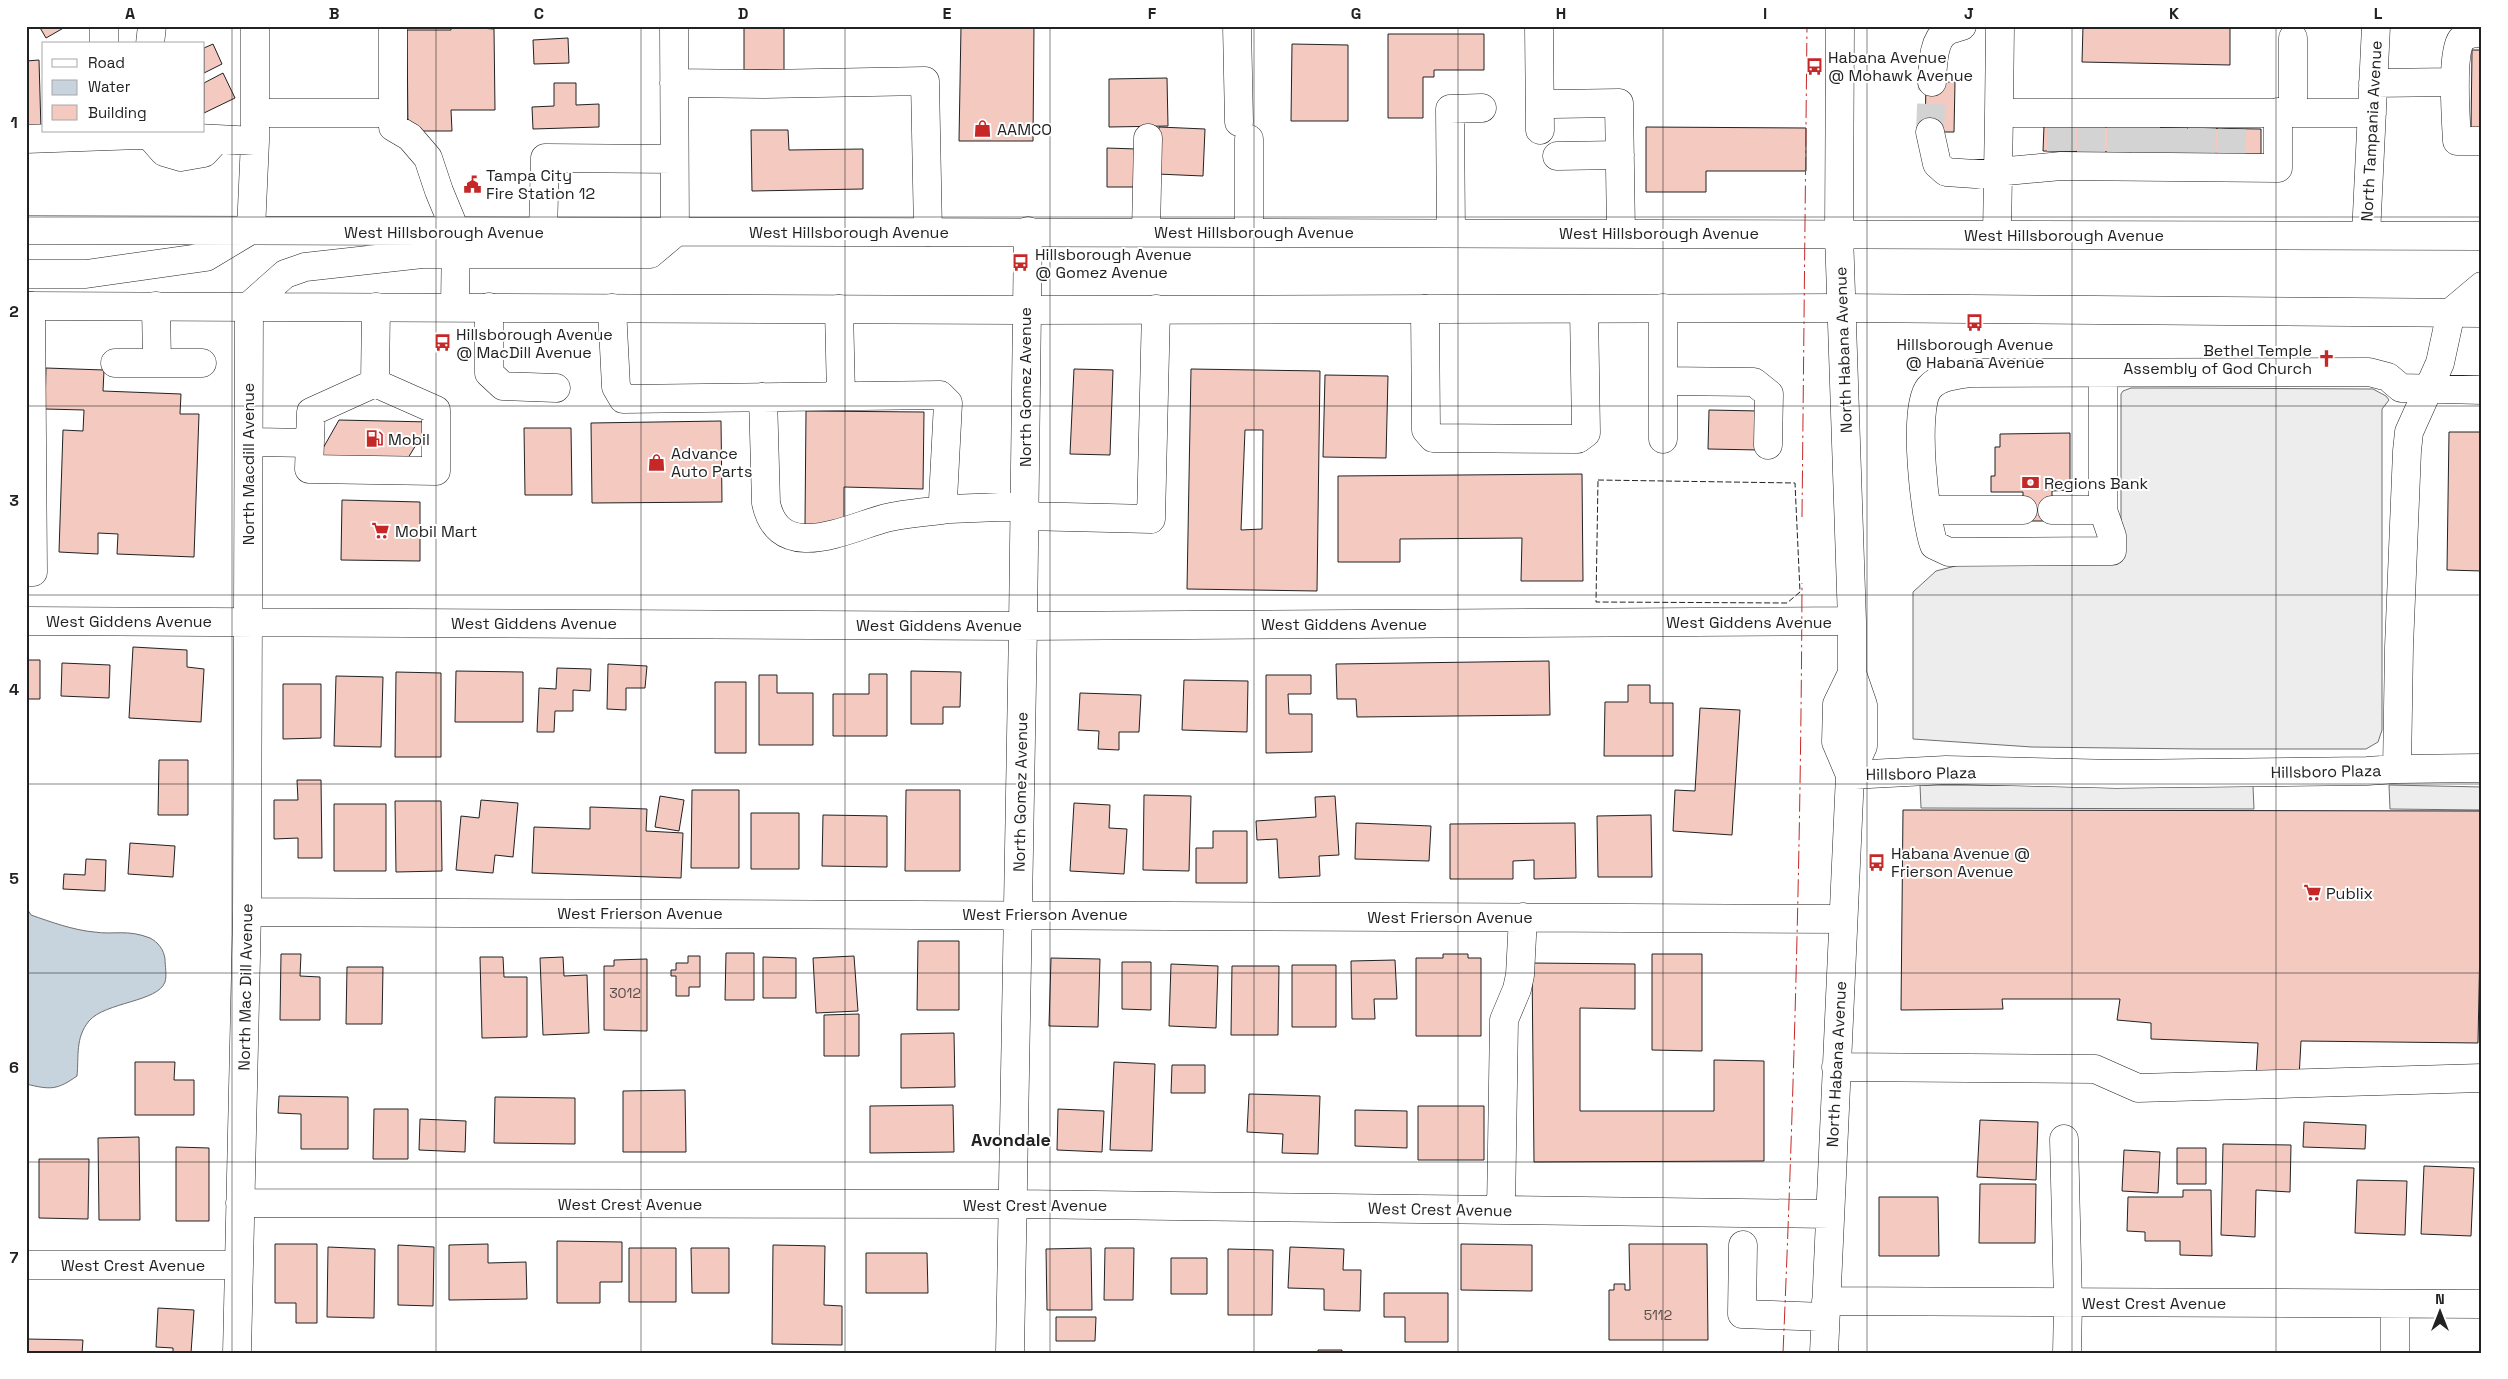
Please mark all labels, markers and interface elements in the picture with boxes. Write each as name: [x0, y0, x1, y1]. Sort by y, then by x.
text: A: [125, 3, 135, 24]
text: B: [329, 3, 339, 24]
text: C: [534, 3, 544, 24]
text: D: [738, 3, 748, 24]
text: E: [943, 3, 952, 24]
text: F: [1148, 3, 1157, 24]
text: G: [1351, 3, 1361, 24]
text: H: [1556, 3, 1566, 24]
text: I: [1763, 3, 1767, 24]
text: J: [1964, 3, 1974, 24]
text: K: [2169, 3, 2179, 24]
text: L: [2374, 3, 2383, 24]
street label: North Tampania Avenue: [2356, 40, 2387, 222]
legend: [42, 42, 205, 132]
place label: Habana Avenue @ Mohawk Avenue: [1828, 47, 1973, 86]
text: Road: [88, 53, 125, 72]
bus stop icon: Habana Avenue @ Mohawk Avenue: [1804, 56, 1824, 76]
text: Water: [88, 77, 131, 96]
text: Building: [88, 103, 147, 122]
text: 1: [10, 112, 18, 133]
shop icon: AAMCO: [973, 119, 993, 139]
place label: AAMCO: [997, 119, 1052, 140]
place label: Tampa City Fire Station 12: [486, 165, 595, 204]
public building icon: Tampa City Fire Station 12: [462, 174, 482, 194]
street label: West Hillsborough Avenue: [344, 222, 544, 243]
street label: West Hillsborough Avenue: [749, 222, 949, 243]
street label: West Hillsborough Avenue: [1154, 222, 1354, 243]
street label: West Hillsborough Avenue: [1559, 223, 1759, 244]
street label: West Hillsborough Avenue: [1964, 225, 2164, 246]
place label: Hillsborough Avenue @ Gomez Avenue: [1035, 244, 1192, 283]
bus stop icon: Hillsborough Avenue @ Gomez Avenue: [1011, 253, 1031, 273]
street label: North Habana Avenue: [1830, 266, 1857, 434]
text: 2: [9, 301, 19, 322]
street label: North Gomez Avenue: [1015, 307, 1036, 467]
bus stop icon: Hillsborough Avenue @ Habana Avenue: [1965, 313, 1985, 333]
place label: Hillsborough Avenue @ MacDill Avenue: [456, 324, 613, 363]
bus stop icon: Hillsborough Avenue @ MacDill Avenue: [432, 333, 452, 353]
place label: Hillsborough Avenue @ Habana Avenue: [1897, 334, 2053, 373]
place label: Bethel Temple Assembly of God Church: [2123, 340, 2312, 379]
church icon: Bethel Temple Assembly of God Church: [2316, 349, 2336, 369]
street label: North Macdill Avenue: [238, 383, 259, 545]
fuel station icon: Mobil: [364, 429, 384, 449]
place label: Mobil: [388, 429, 430, 450]
place label: Advance Auto Parts: [671, 443, 752, 482]
shop icon: Advance Auto Parts: [647, 452, 667, 472]
bank icon: Regions Bank: [2020, 473, 2040, 493]
place label: Regions Bank: [2044, 473, 2149, 494]
text: 3: [9, 490, 19, 511]
supermarket icon: Mobil Mart: [371, 521, 391, 541]
place label: Mobil Mart: [395, 521, 477, 542]
street label: West Giddens Avenue: [46, 611, 212, 632]
street label: West Giddens Avenue: [1666, 612, 1832, 633]
street label: West Giddens Avenue: [451, 613, 617, 634]
street label: West Giddens Avenue: [1261, 614, 1427, 635]
street label: West Giddens Avenue: [856, 615, 1022, 636]
text: 4: [9, 679, 19, 700]
street label: North Gomez Avenue: [1009, 712, 1032, 872]
street label: Hillsboro Plaza: [2270, 760, 2382, 783]
street label: Hillsboro Plaza: [1865, 762, 1977, 785]
place label: Habana Avenue @ Frierson Avenue: [1891, 843, 2030, 882]
bus stop icon: Habana Avenue @ Frierson Avenue: [1867, 852, 1887, 872]
text: 5: [9, 868, 19, 889]
supermarket icon: Publix: [2302, 883, 2322, 903]
place label: Publix: [2326, 883, 2373, 904]
street label: North Mac Dill Avenue: [234, 903, 257, 1071]
street label: West Frierson Avenue: [557, 903, 723, 924]
street label: West Frierson Avenue: [962, 904, 1128, 925]
street label: West Frierson Avenue: [1367, 907, 1533, 928]
street label: North Habana Avenue: [1822, 980, 1851, 1148]
house number: 3012: [609, 984, 641, 1002]
text: 6: [9, 1057, 19, 1078]
district label: Avondale: [971, 1128, 1051, 1151]
street label: West Crest Avenue: [558, 1194, 702, 1215]
street label: West Crest Avenue: [963, 1195, 1107, 1216]
street label: West Crest Avenue: [1368, 1198, 1512, 1221]
text: 7: [10, 1247, 19, 1268]
street label: West Crest Avenue: [61, 1255, 205, 1276]
north arrow: [2416, 1286, 2466, 1336]
text: N: [2435, 1290, 2445, 1308]
street label: West Crest Avenue: [2082, 1293, 2226, 1314]
house number: 5112: [1644, 1306, 1672, 1324]

